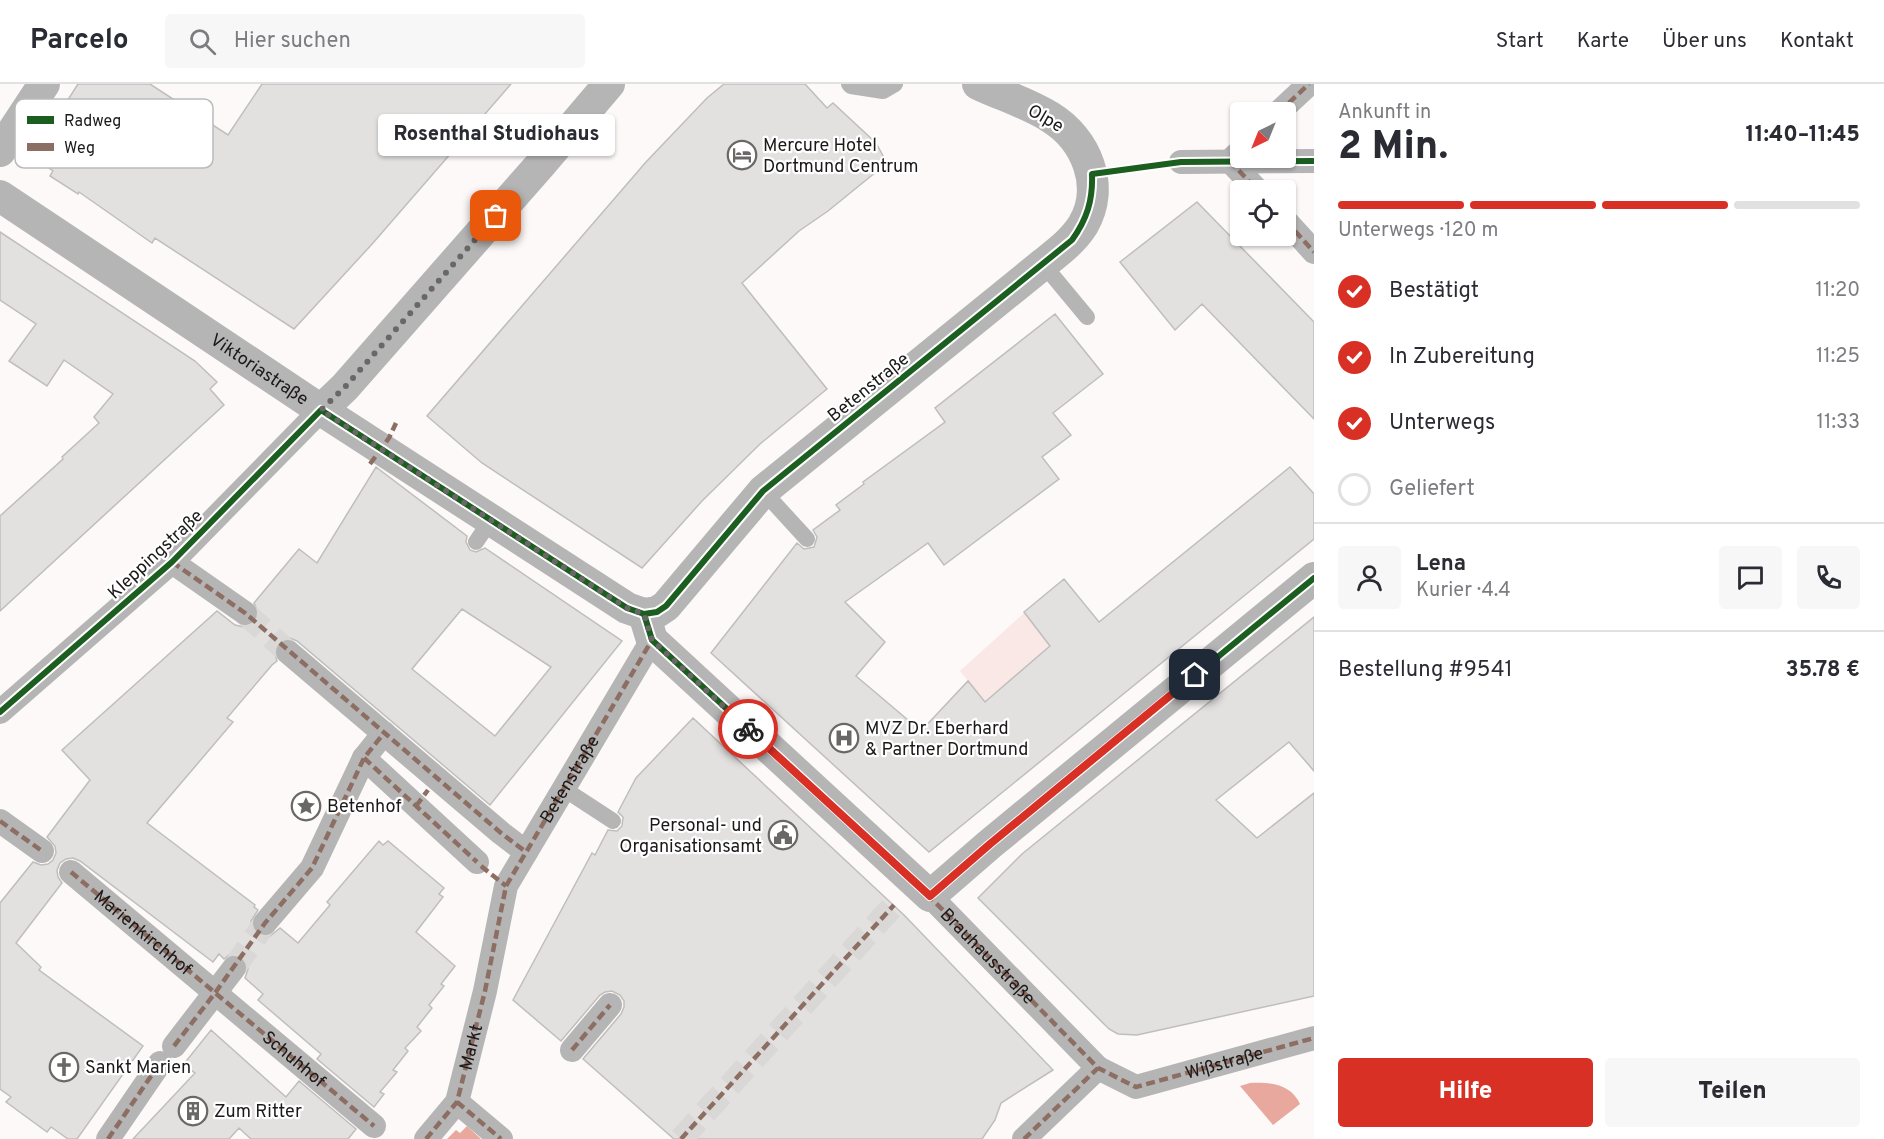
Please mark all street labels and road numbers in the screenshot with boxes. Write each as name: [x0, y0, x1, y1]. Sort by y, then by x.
street label: Olpe: [1023, 100, 1067, 139]
street label: Viktoriastraße: [205, 329, 312, 411]
street label: Betenstraße: [824, 348, 914, 428]
street label: Kleppingstraße: [104, 505, 208, 605]
street label: Betenstraße: [536, 732, 606, 828]
street label: Marienkirchhof: [88, 886, 196, 981]
street label: Brauhausstraße: [934, 904, 1039, 1010]
street label: Markt: [455, 1022, 489, 1073]
street label: Schuhhof: [256, 1027, 330, 1093]
street label: Wißstraße: [1183, 1042, 1266, 1086]

